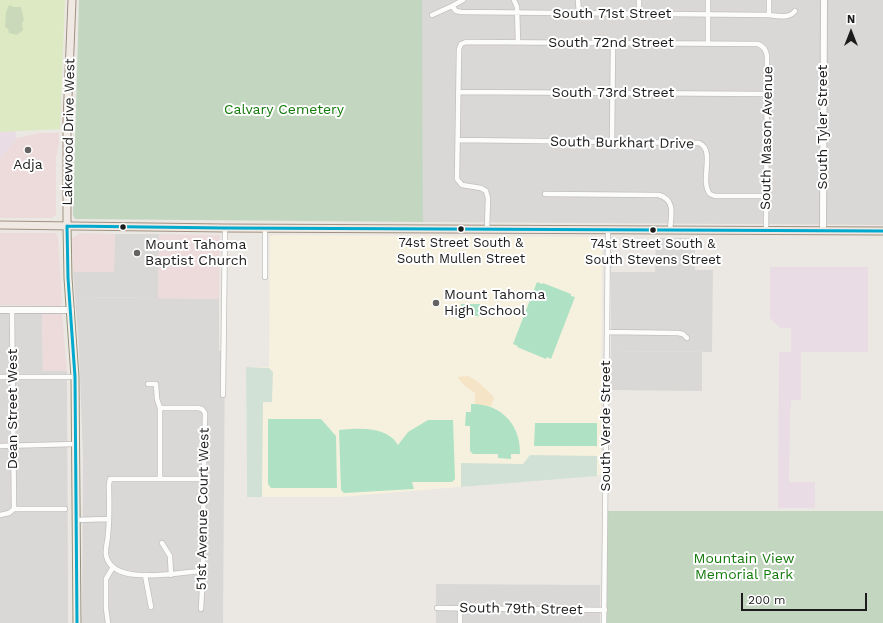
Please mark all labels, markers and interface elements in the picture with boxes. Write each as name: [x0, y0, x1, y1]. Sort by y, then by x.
street label: South 71st Street: [553, 6, 671, 22]
north arrow: [831, 12, 871, 52]
text: N: [847, 13, 855, 26]
street label: South 72nd Street: [548, 35, 674, 51]
street label: Lakewood Drive West: [59, 58, 79, 206]
street label: South Tyler Street: [815, 65, 831, 189]
street label: South Mason Avenue: [757, 66, 777, 210]
street label: South 73rd Street: [552, 85, 674, 101]
park label: Calvary Cemetery: [224, 102, 344, 118]
street label: South Burkhart Drive: [550, 133, 694, 153]
marker: Adja: [23, 145, 33, 155]
place label: Adja: [13, 157, 43, 173]
unlabelled marker: [118, 222, 128, 232]
marker: 74st Street South & South Mullen Street: [456, 224, 466, 234]
marker: 74st Street South & South Stevens Street: [648, 225, 658, 235]
place label: 74st Street South & South Mullen Street: [397, 235, 525, 266]
place label: 74st Street South & South Stevens Street: [585, 236, 721, 267]
place label: Mount Tahoma Baptist Church: [145, 237, 247, 270]
marker: Mount Tahoma Baptist Church: [132, 248, 142, 258]
place label: Mount Tahoma High School: [444, 287, 545, 320]
marker: Mount Tahoma High School: [431, 298, 441, 308]
street label: Dean Street West: [5, 349, 21, 469]
street label: South Verde Street: [598, 360, 614, 492]
street label: 51st Avenue Court West: [193, 427, 213, 591]
park label: Mountain View Memorial Park: [694, 551, 794, 584]
scale bar: [743, 585, 869, 611]
text: 200 m: [748, 593, 785, 607]
street label: South 79th Street: [459, 600, 583, 618]

